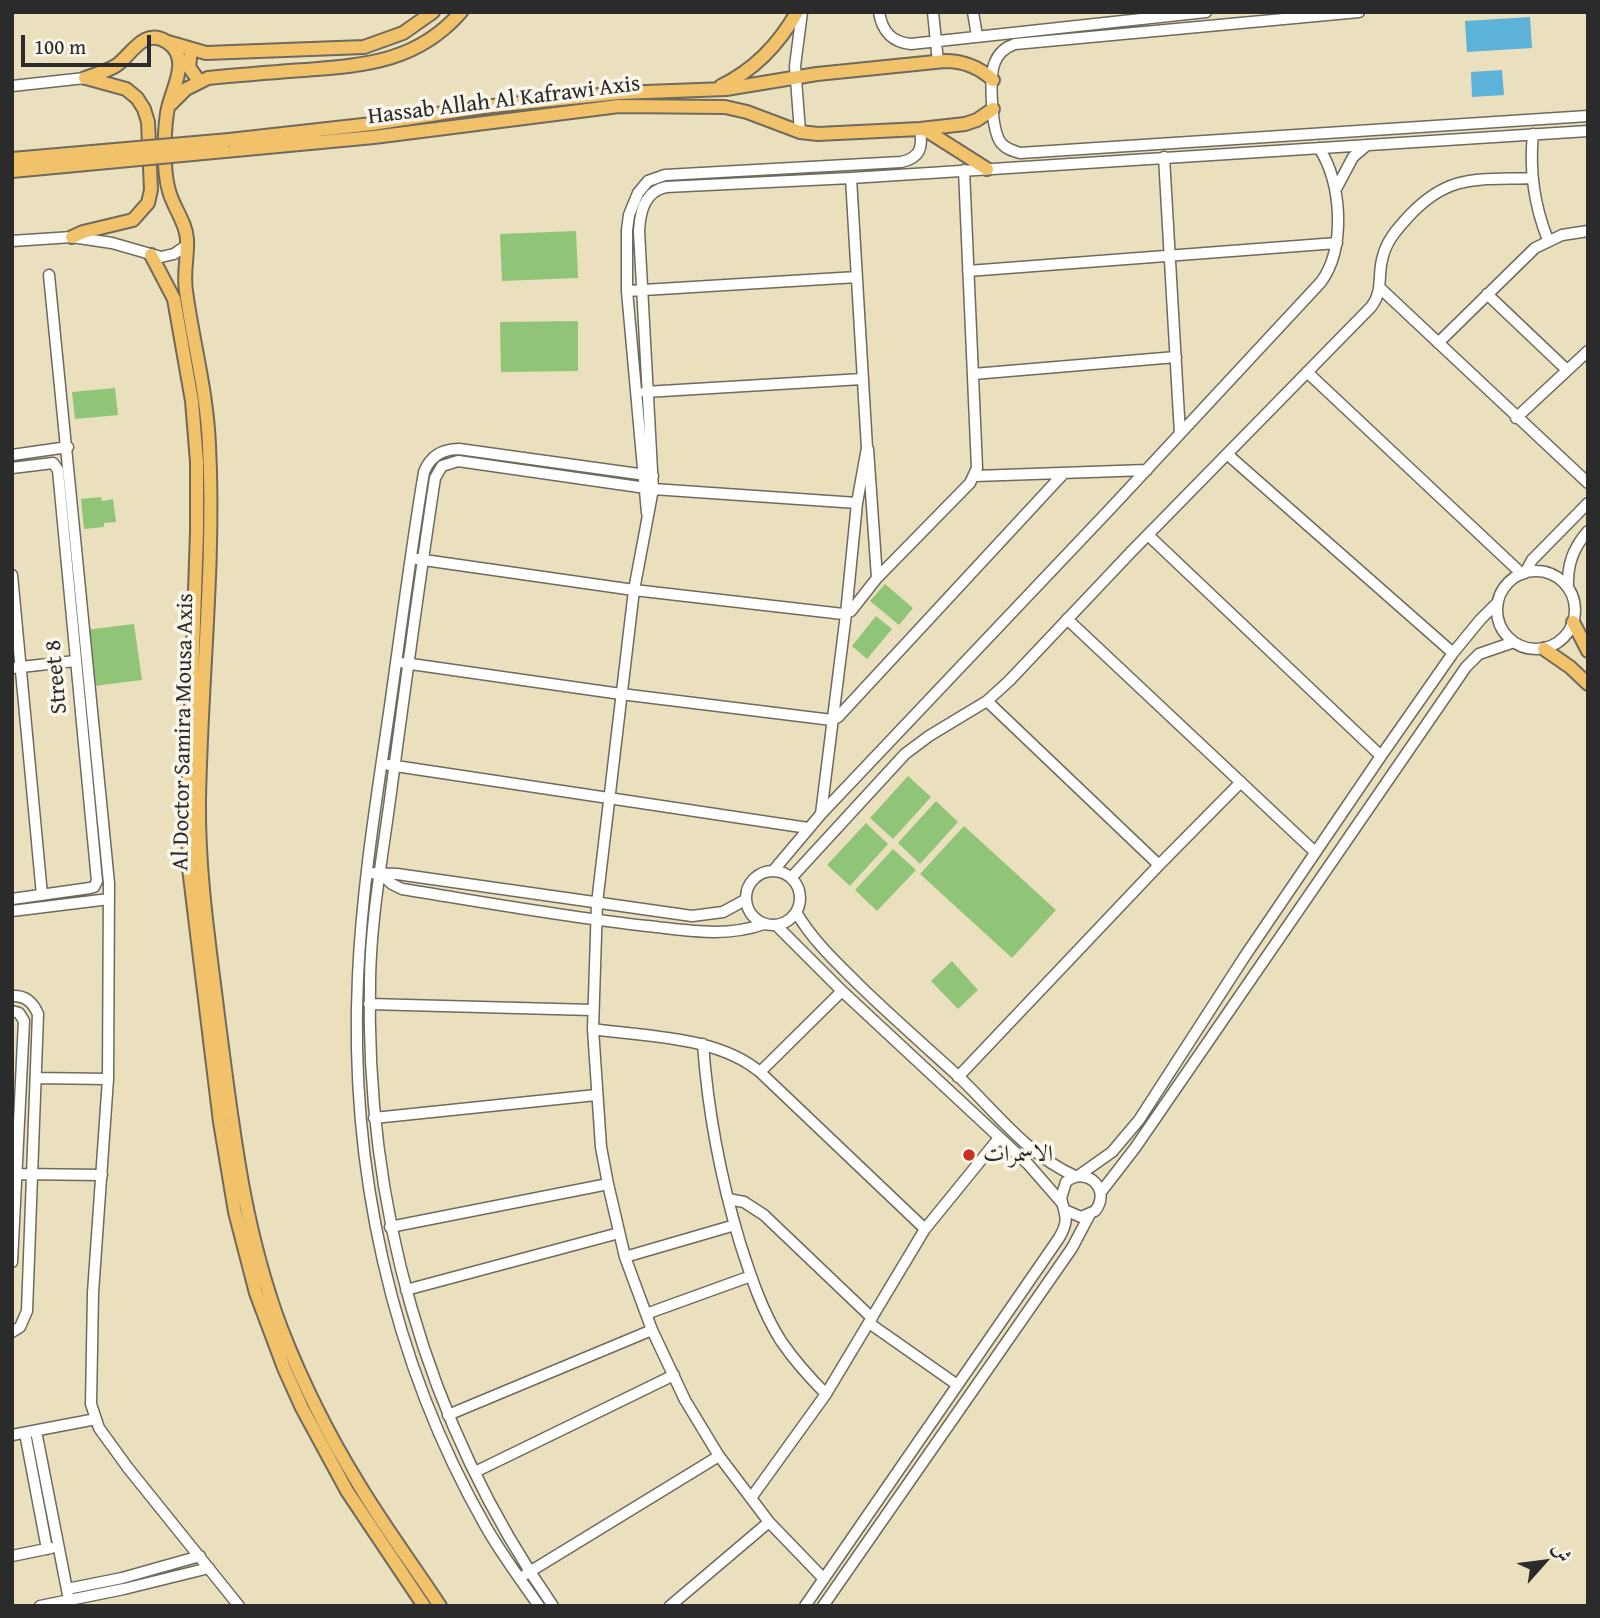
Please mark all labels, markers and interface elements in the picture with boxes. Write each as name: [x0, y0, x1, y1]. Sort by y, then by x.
scale bar: [24, 21, 154, 65]
text: 100 m: [34, 31, 86, 62]
street label: Hassab Allah Al Kafrawi Axis: [366, 71, 642, 131]
street label: Al Doctor Samira Mousa Axis: [168, 593, 200, 871]
street label: Street 8: [40, 639, 74, 715]
place label: الاسمرات: [983, 1141, 1053, 1169]
marker: الاسمرات: [961, 1147, 977, 1163]
north arrow: [1509, 1527, 1579, 1597]
text: ش: [1546, 1537, 1579, 1567]

